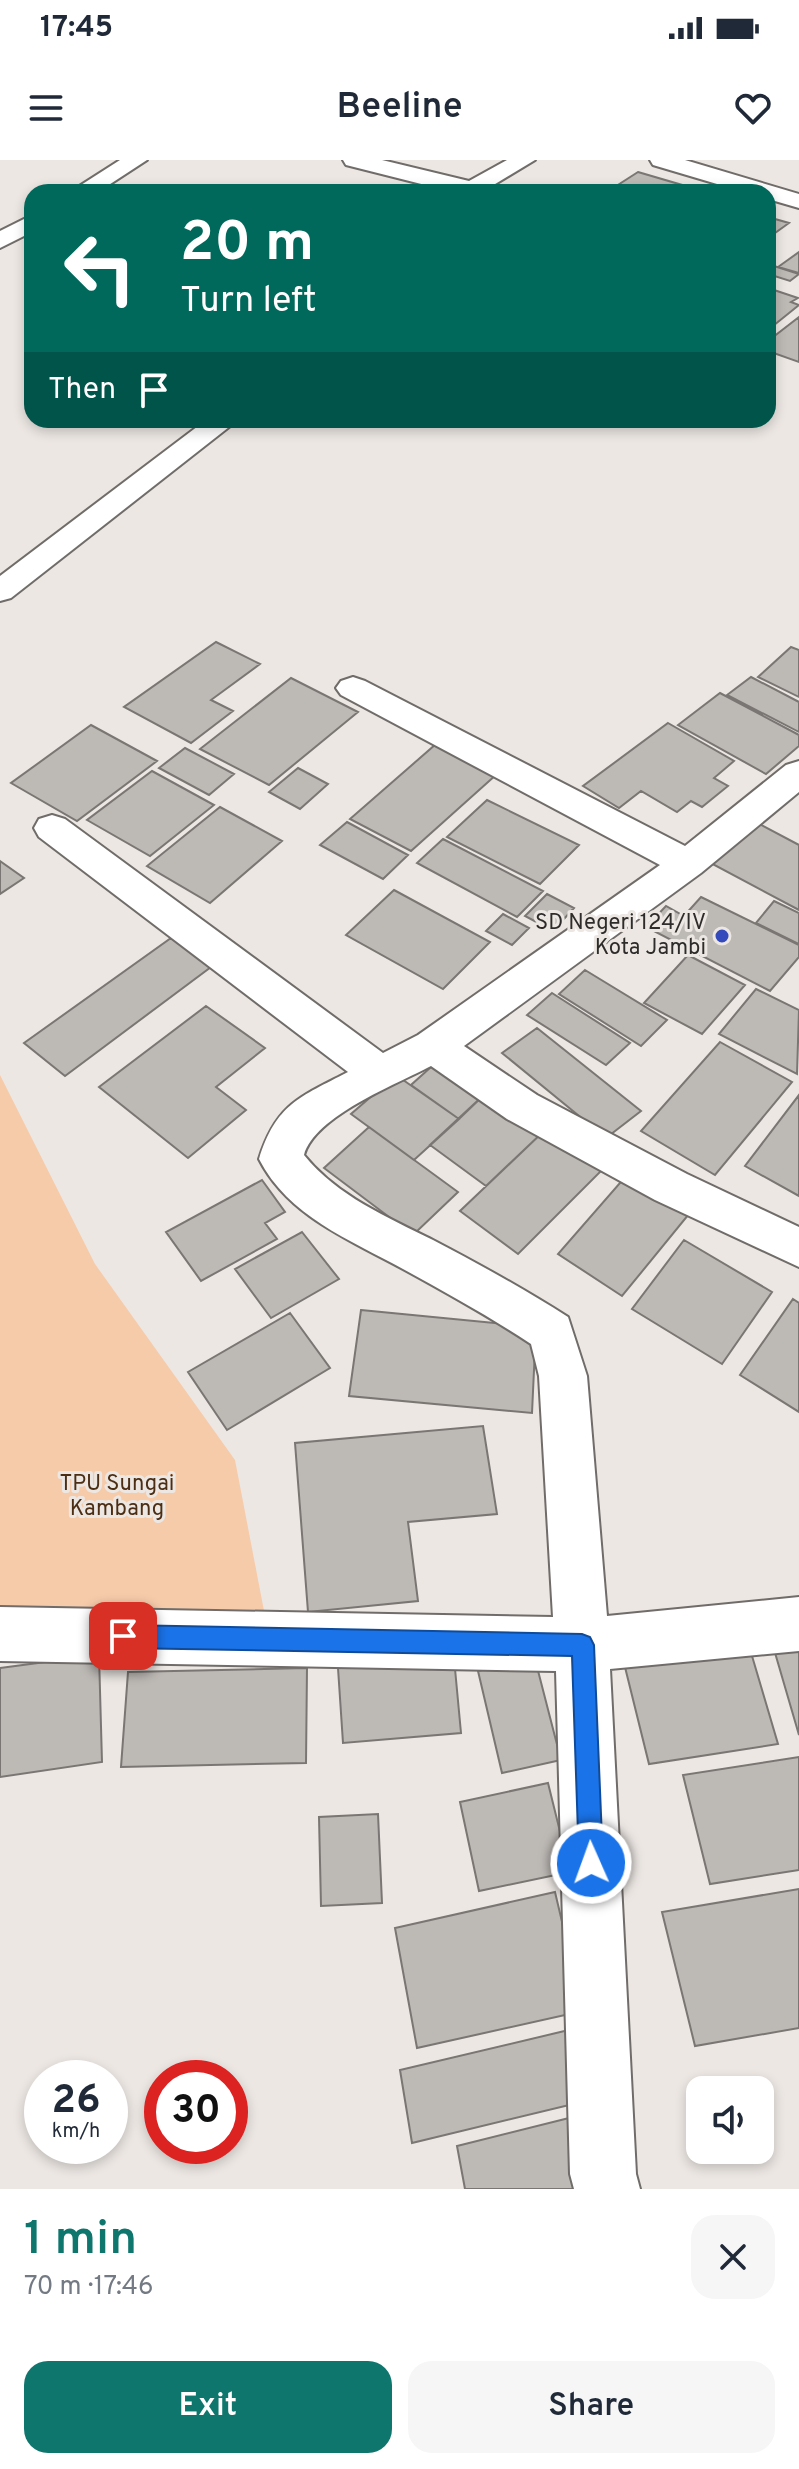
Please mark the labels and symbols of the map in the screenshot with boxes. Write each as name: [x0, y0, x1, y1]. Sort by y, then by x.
place label: SD Negeri 124/IV Kota Jambi: [535, 910, 706, 962]
marker: SD Negeri 124/IV Kota Jambi: [713, 927, 731, 945]
park label: TPU Sungai Kambang: [60, 1471, 174, 1523]
pin: [89, 1602, 157, 1670]
position arrow: [549, 1821, 633, 1905]
speed limit sign: 30: [144, 2060, 248, 2164]

